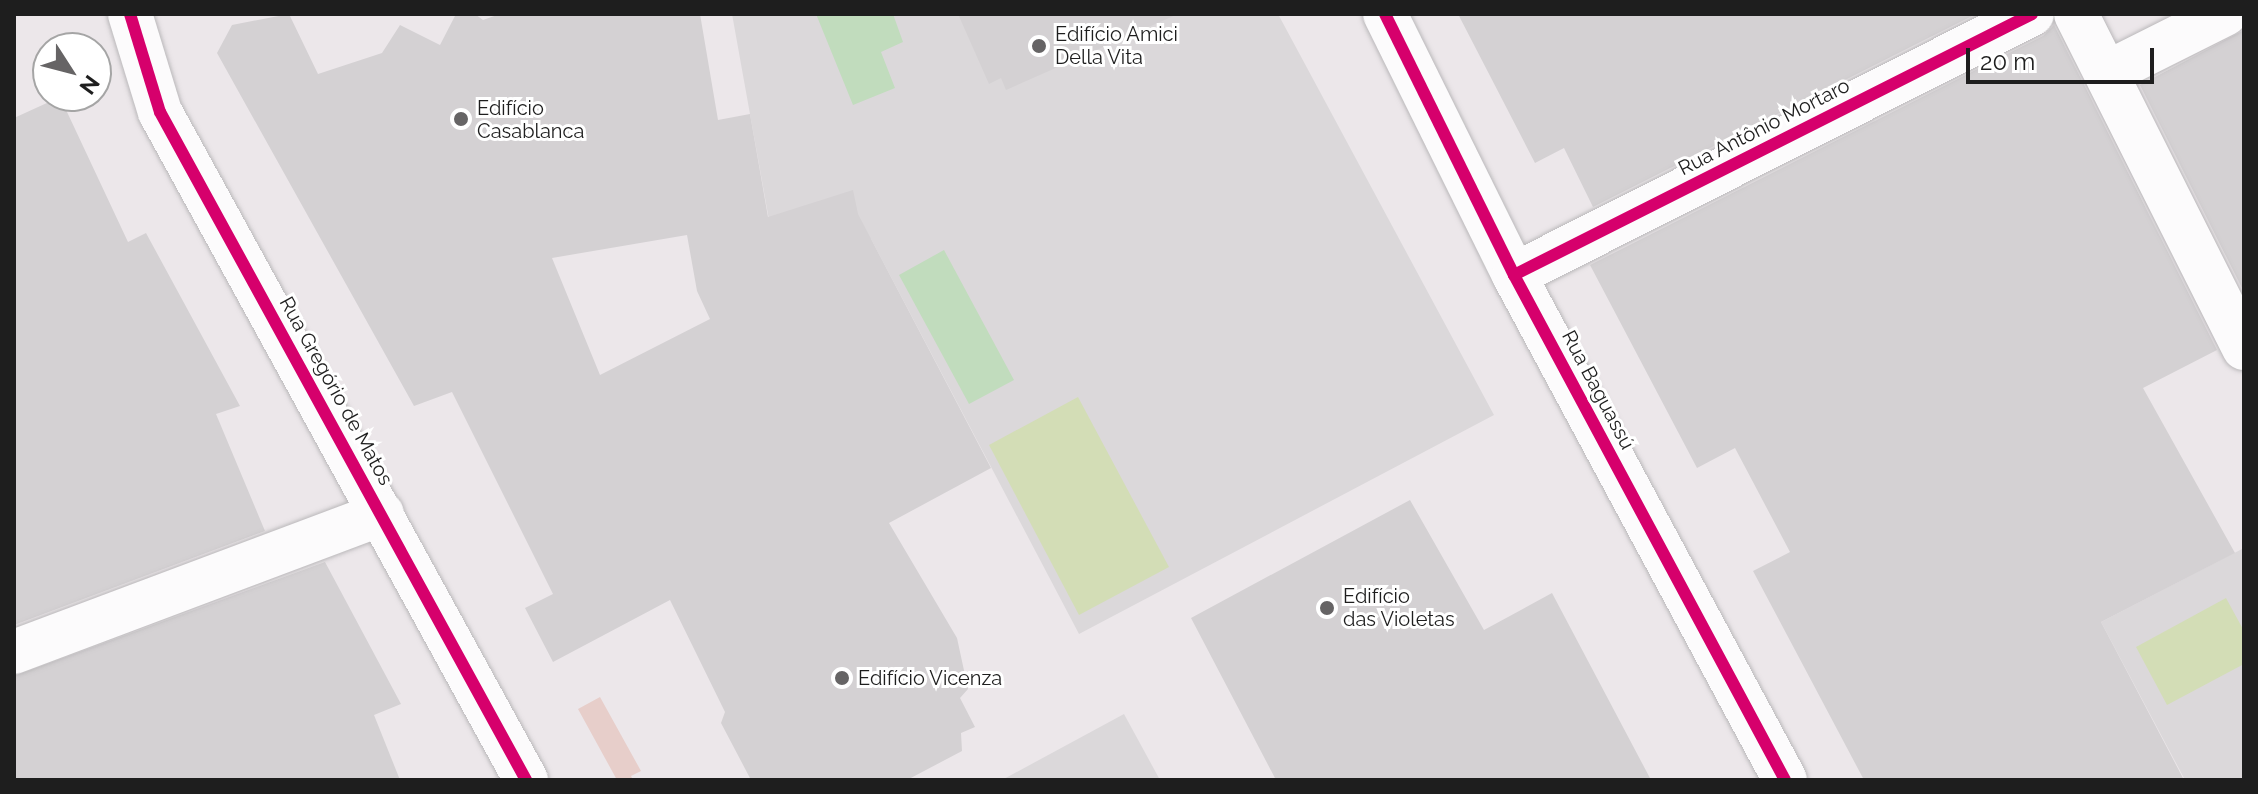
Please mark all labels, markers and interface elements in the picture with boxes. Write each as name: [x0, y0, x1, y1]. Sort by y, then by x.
place label: Edifício Amici Della Vita: [1055, 22, 1179, 69]
north arrow: [32, 32, 112, 112]
scale bar: [1970, 32, 2158, 82]
marker: Edifício Amici Della Vita: [1030, 37, 1048, 55]
text: 20 m: [1980, 47, 2035, 76]
text: N: [74, 70, 105, 99]
street label: Rua Antônio Mortaro: [1674, 73, 1854, 181]
place label: Edifício Casablanca: [477, 96, 584, 143]
marker: Edifício Casablanca: [452, 110, 470, 128]
street label: Rua Gregório de Matos: [274, 293, 398, 489]
street label: Rua Baguassú: [1557, 326, 1639, 454]
place label: Edifício das Violetas: [1343, 584, 1455, 631]
marker: Edifício das Violetas: [1318, 599, 1336, 617]
place label: Edifício Vicenza: [858, 666, 1003, 690]
marker: Edifício Vicenza: [833, 669, 851, 687]

